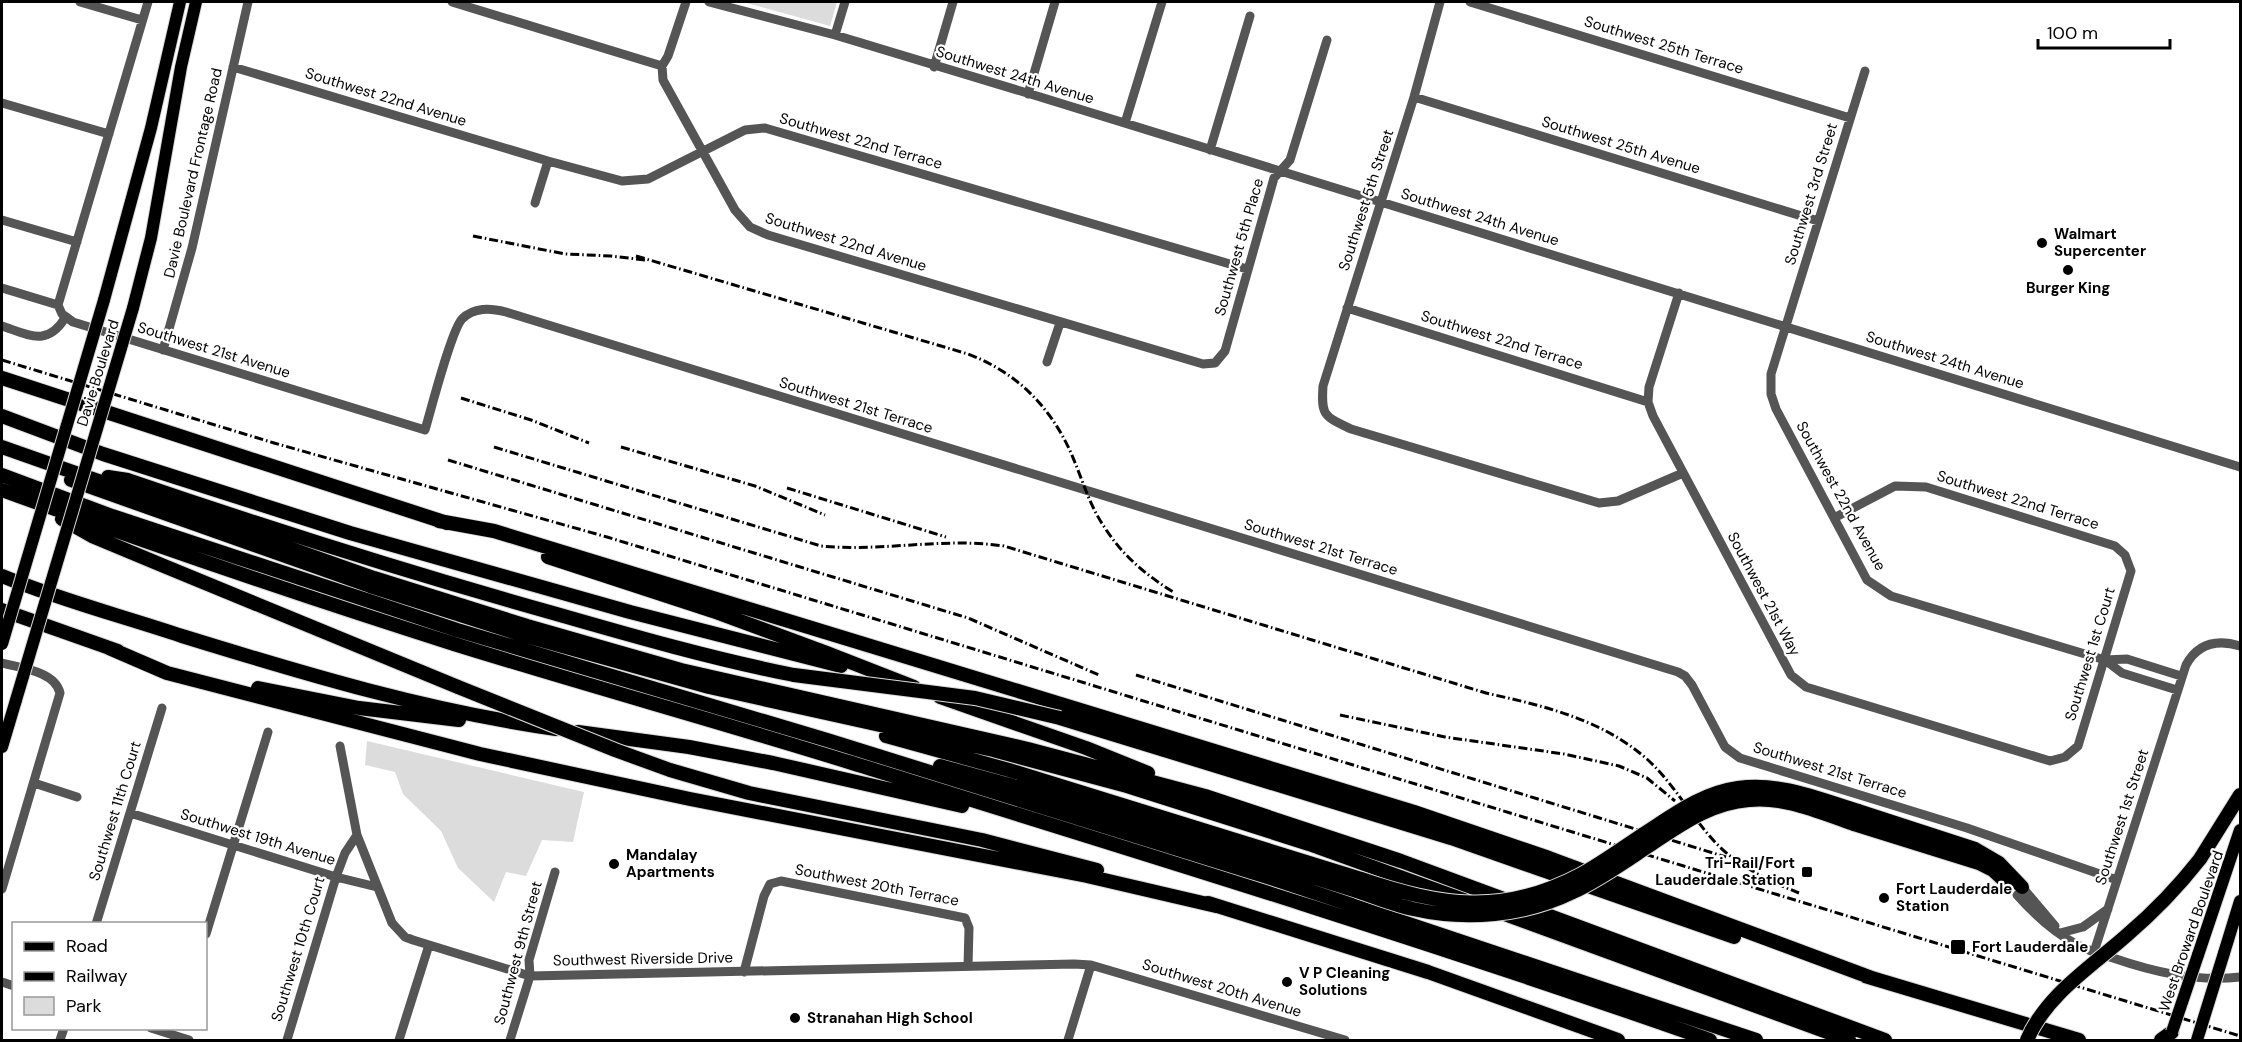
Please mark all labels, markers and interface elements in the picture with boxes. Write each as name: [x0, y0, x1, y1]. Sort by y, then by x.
street label: Southwest 25th Terrace: [1582, 11, 1746, 79]
scale bar: [2038, 12, 2170, 50]
text: 100 m: [2047, 21, 2098, 45]
street label: Southwest 24th Avenue: [933, 41, 1097, 109]
street label: Southwest 22nd Avenue: [303, 63, 469, 131]
street label: Davie Boulevard Frontage Road: [159, 66, 227, 280]
street label: Southwest 22nd Terrace: [777, 108, 945, 174]
street label: Southwest 25th Avenue: [1539, 111, 1703, 179]
street label: Southwest 3rd Street: [1780, 120, 1842, 267]
street label: Southwest 5th Street: [1334, 127, 1398, 273]
street label: Southwest 5th Place: [1210, 176, 1268, 318]
street label: Southwest 24th Avenue: [1398, 183, 1562, 251]
street label: Southwest 22nd Avenue: [763, 208, 929, 276]
place label: Walmart Supercenter: [2054, 224, 2146, 261]
marker: Walmart Supercenter: [2035, 236, 2049, 250]
marker: Burger King: [2061, 263, 2075, 277]
place label: Burger King: [2026, 278, 2110, 298]
street label: Southwest 22nd Terrace: [1418, 306, 1586, 374]
street label: Davie Boulevard: [72, 317, 124, 429]
street label: Southwest 21st Avenue: [135, 317, 293, 383]
street label: Southwest 24th Avenue: [1863, 326, 2027, 394]
street label: Southwest 21st Terrace: [777, 372, 935, 438]
street label: Southwest 22nd Avenue: [1792, 418, 1890, 574]
street label: Southwest 22nd Terrace: [1934, 466, 2102, 534]
street label: Southwest 21st Terrace: [1242, 514, 1400, 580]
street label: Southwest 21st Way: [1723, 528, 1806, 660]
street label: Southwest 1st Court: [2060, 585, 2120, 723]
street label: Southwest 21st Terrace: [1751, 737, 1909, 803]
street label: Southwest 11th Court: [84, 739, 146, 883]
street label: Southwest 1st Street: [2091, 746, 2153, 887]
street label: Southwest 19th Avenue: [178, 804, 338, 870]
place label: Mandalay Apartments: [626, 845, 715, 882]
street label: West Broward Boulevard: [2154, 848, 2228, 1014]
place label: Tri-Rail/Fort Lauderdale Station: [1655, 853, 1795, 890]
marker: Mandalay Apartments: [607, 857, 621, 871]
street label: Southwest 20th Terrace: [793, 859, 961, 911]
marker: Tri-Rail/Fort Lauderdale Station: [1800, 865, 1814, 879]
street label: Southwest 10th Court: [266, 874, 330, 1024]
street label: Southwest 9th Street: [489, 879, 547, 1027]
place label: Fort Lauderdale Station: [1896, 879, 2012, 916]
marker: Fort Lauderdale Station: [1877, 891, 1891, 905]
legend: [12, 922, 207, 1030]
text: Road: [66, 934, 108, 958]
place label: Fort Lauderdale: [1972, 937, 2088, 957]
marker: Fort Lauderdale: [1949, 938, 1967, 956]
street label: Southwest Riverside Drive: [553, 947, 733, 971]
street label: Southwest 20th Avenue: [1140, 954, 1304, 1022]
place label: V P Cleaning Solutions: [1299, 963, 1390, 1000]
text: Railway: [66, 964, 128, 988]
marker: V P Cleaning Solutions: [1280, 975, 1294, 989]
text: Park: [66, 994, 102, 1018]
place label: Stranahan High School: [807, 1008, 973, 1028]
marker: Stranahan High School: [788, 1011, 802, 1025]

